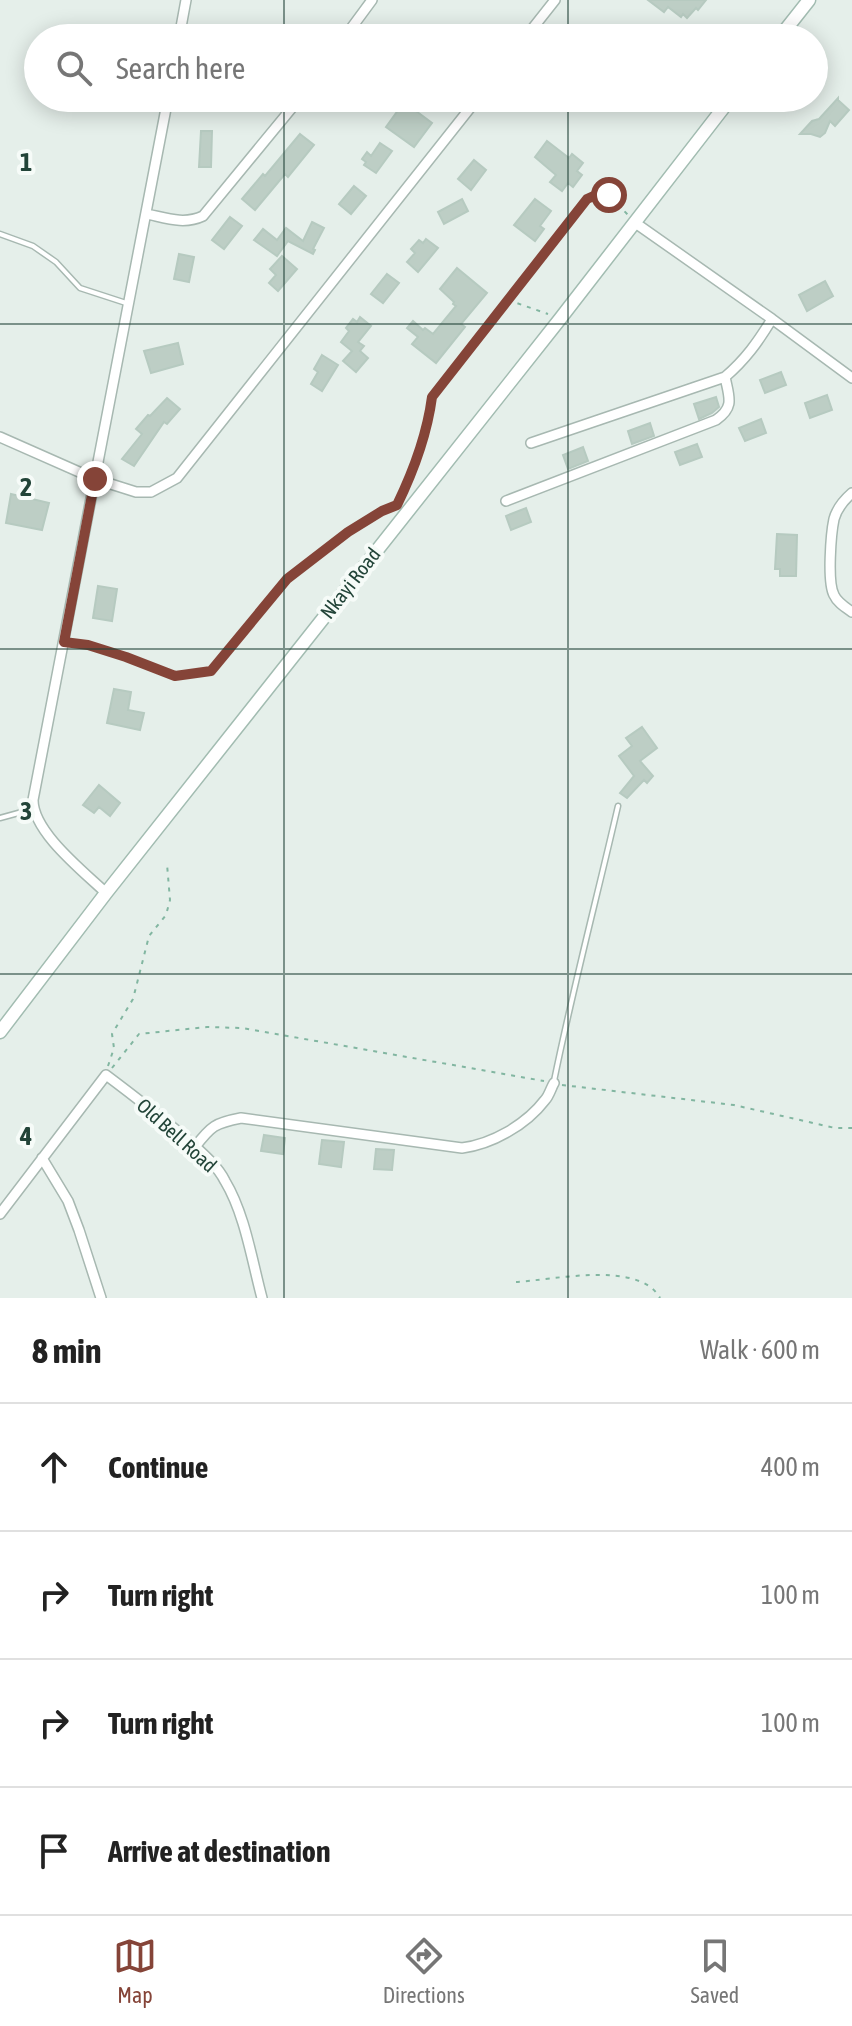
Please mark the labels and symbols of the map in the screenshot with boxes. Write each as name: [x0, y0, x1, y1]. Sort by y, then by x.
text: 1: [20, 147, 32, 177]
route start: [591, 177, 627, 213]
route end: [77, 461, 113, 497]
text: 2: [20, 472, 32, 502]
street label: Nkayi Road: [315, 543, 385, 623]
text: 3: [20, 796, 32, 826]
street label: Old Bell Road: [132, 1093, 222, 1177]
text: 4: [19, 1121, 32, 1151]

